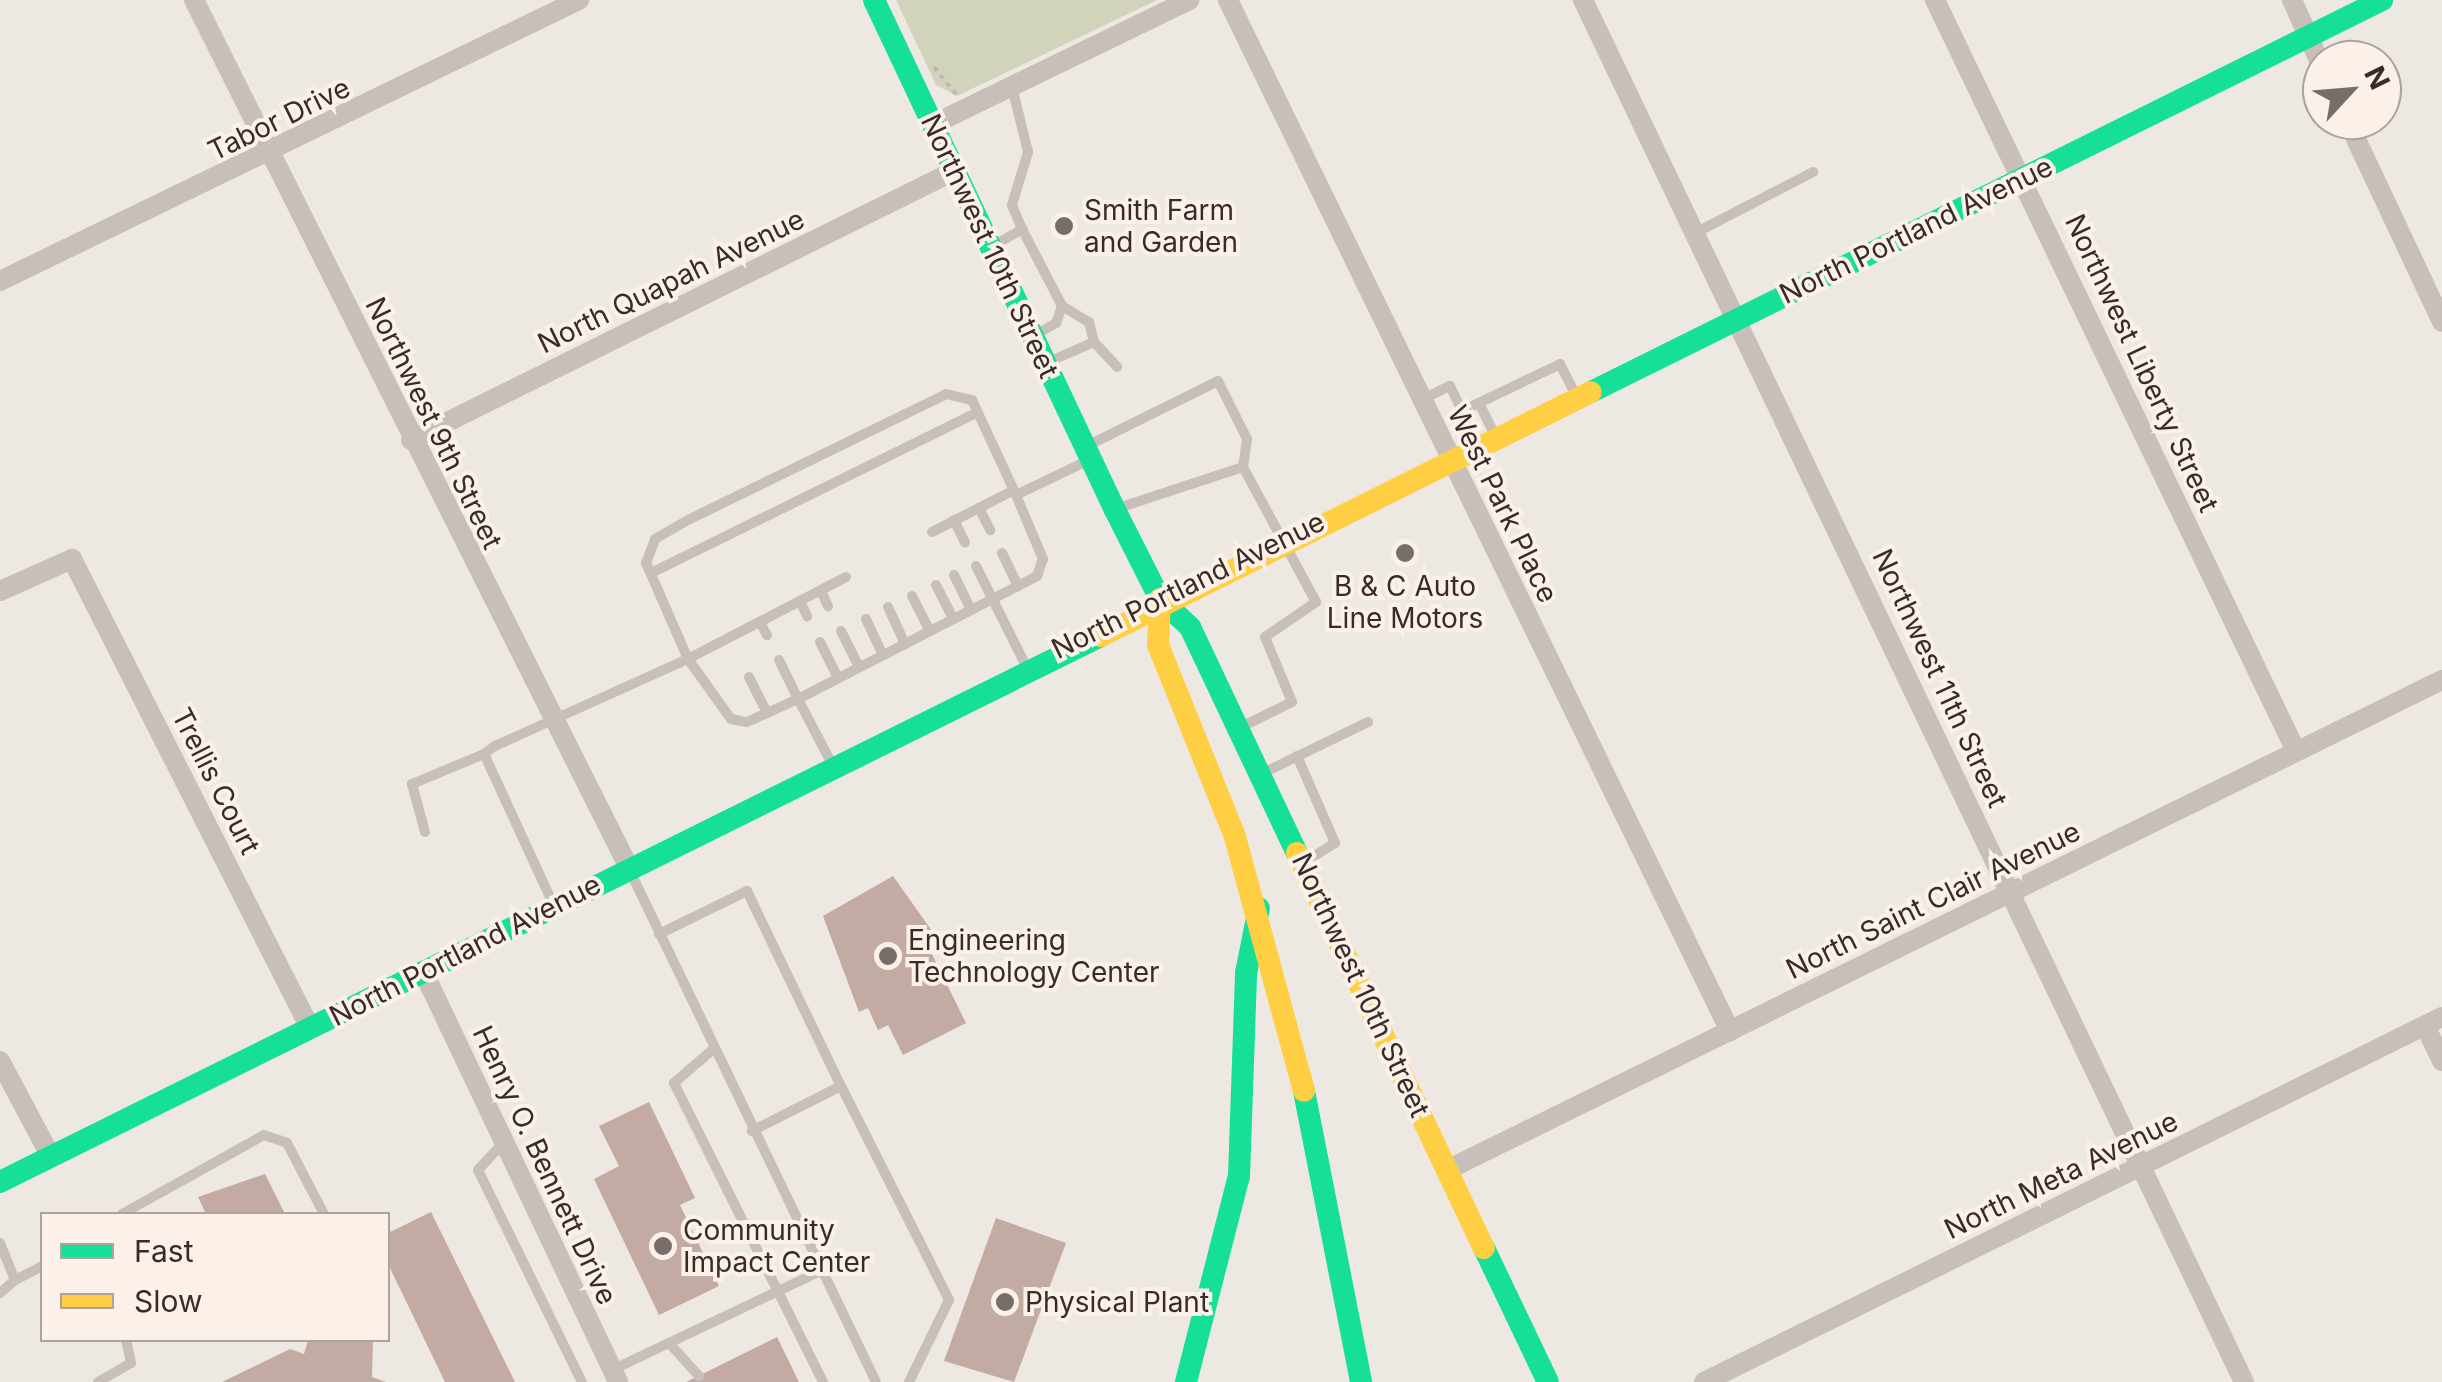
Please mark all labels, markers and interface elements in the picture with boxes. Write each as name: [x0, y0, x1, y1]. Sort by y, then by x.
north arrow: [2302, 40, 2402, 140]
text: N: [2357, 61, 2397, 95]
street label: Tabor Drive: [203, 70, 355, 168]
street label: Northwest 10th Street: [914, 109, 1066, 383]
street label: North Portland Avenue: [1774, 149, 2058, 311]
place label: Smith Farm and Garden: [1084, 193, 1238, 259]
street label: North Quapah Avenue: [532, 202, 810, 360]
street label: Northwest Liberty Street: [2058, 209, 2226, 517]
marker: Smith Farm and Garden: [1053, 215, 1075, 237]
street label: Northwest 9th Street: [359, 292, 509, 554]
street label: West Park Place: [1441, 400, 1565, 608]
street label: North Portland Avenue: [1046, 504, 1330, 666]
marker: B & C Auto Line Motors: [1394, 542, 1416, 564]
street label: Northwest 11th Street: [1865, 544, 2015, 812]
place label: B & C Auto Line Motors: [1327, 569, 1483, 635]
street label: Trellis Court: [165, 702, 267, 860]
street label: North Saint Clair Avenue: [1780, 814, 2086, 986]
street label: Northwest 10th Street: [1285, 848, 1437, 1122]
street label: North Portland Avenue: [324, 867, 606, 1033]
place label: Engineering Technology Center: [908, 923, 1160, 989]
marker: Engineering Technology Center: [877, 945, 899, 967]
street label: Henry O. Bennett Drive: [466, 1020, 624, 1310]
street label: North Meta Avenue: [1939, 1104, 2183, 1246]
legend: [40, 1212, 390, 1342]
place label: Community Impact Center: [683, 1213, 870, 1279]
text: Fast: [134, 1233, 193, 1269]
marker: Community Impact Center: [652, 1235, 674, 1257]
text: Slow: [134, 1283, 203, 1319]
place label: Physical Plant: [1025, 1285, 1209, 1319]
marker: Physical Plant: [994, 1291, 1016, 1313]

